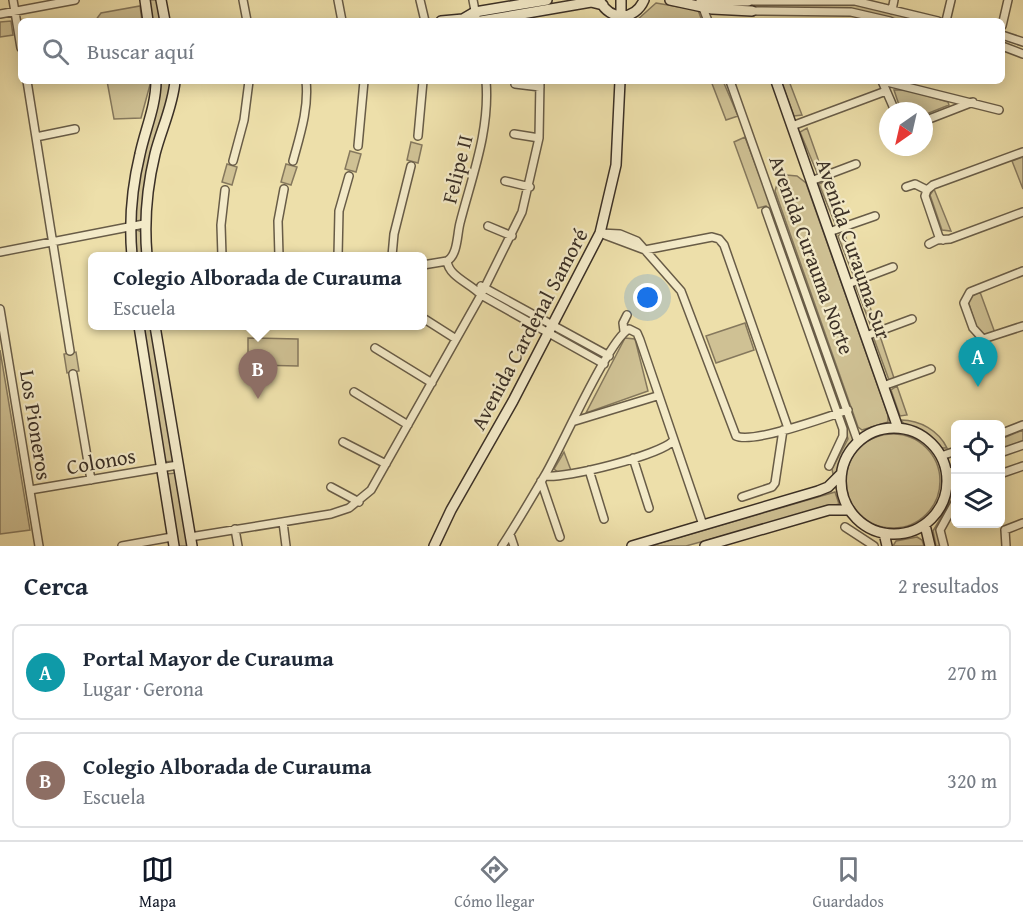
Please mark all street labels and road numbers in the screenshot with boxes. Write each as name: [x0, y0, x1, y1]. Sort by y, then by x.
street label: Felipe II: [434, 131, 480, 207]
street label: Avenida Curauma Norte: [762, 151, 862, 359]
street label: Avenida Curauma Sur: [809, 154, 900, 344]
street label: Avenida Cardenal Samoré: [463, 222, 595, 435]
street label: Los Pioneros: [12, 368, 60, 482]
street label: Colonos: [64, 440, 138, 482]

